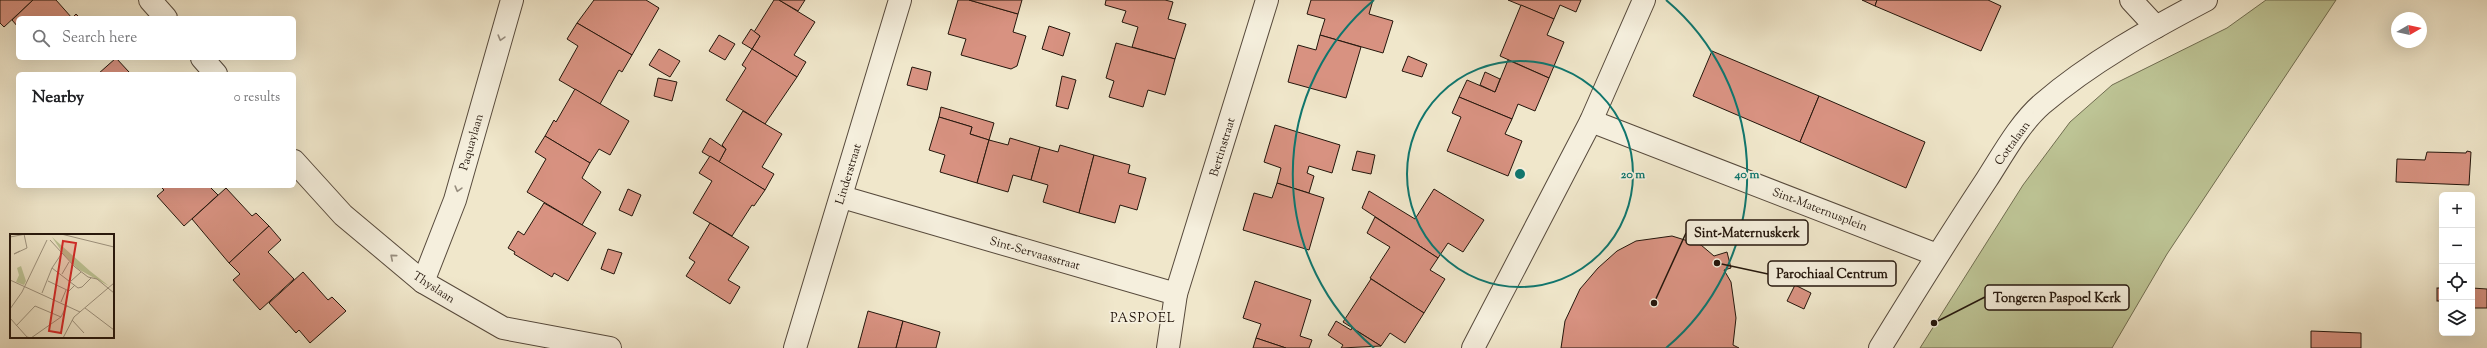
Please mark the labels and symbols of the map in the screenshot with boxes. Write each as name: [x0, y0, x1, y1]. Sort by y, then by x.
north arrow: [2391, 12, 2427, 48]
one-way arrow: [497, 34, 506, 41]
street label: Paquaylaan: [455, 112, 489, 173]
street label: Bertinstraat: [1205, 116, 1240, 179]
street label: Cottalaan: [1991, 118, 2035, 170]
street label: Linderstraat: [831, 142, 867, 207]
text: 20 m: [1621, 166, 1645, 184]
text: 40 m: [1734, 166, 1759, 184]
centre of rings: [1513, 167, 1527, 181]
street label: Sint-Maternusplein: [1769, 183, 1870, 236]
one-way arrow: [454, 186, 463, 193]
callout: Sint-Maternuskerk: [1686, 220, 1808, 245]
text: Sint-Maternuskerk: [1694, 225, 1801, 243]
street label: Sint-Servaasstraat: [987, 232, 1082, 275]
inset map: [10, 234, 114, 338]
one-way arrow: [391, 255, 398, 262]
callout: Parochiaal Centrum: [1768, 261, 1896, 286]
text: Parochiaal Centrum: [1776, 266, 1888, 284]
street label: Thyslaan: [409, 267, 458, 308]
callout: Tongeren Paspoel Kerk: [1985, 285, 2129, 310]
text: Tongeren Paspoel Kerk: [1993, 290, 2122, 308]
district label: PASPOEL: [1110, 310, 1176, 328]

